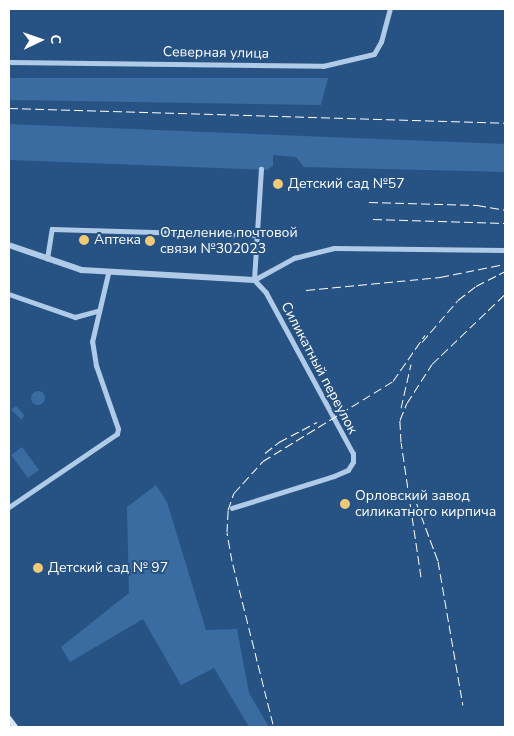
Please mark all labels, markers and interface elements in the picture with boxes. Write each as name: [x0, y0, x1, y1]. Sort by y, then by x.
north arrow: [15, 15, 65, 65]
text: С: [46, 34, 65, 44]
street label: Северная улица: [163, 44, 269, 62]
place label: Детский сад №57: [288, 176, 405, 192]
marker: Детский сад №57: [272, 178, 284, 190]
place label: Отделение почтовой связи №302023: [160, 225, 298, 258]
place label: Аптека: [94, 232, 141, 248]
marker: Аптека: [78, 234, 90, 246]
marker: Отделение почтовой связи №302023: [144, 235, 156, 247]
street label: Силикатный переулок: [277, 299, 361, 437]
place label: Орловский завод силикатного кирпича: [355, 488, 496, 520]
marker: Орловский завод силикатного кирпича: [339, 498, 351, 510]
place label: Детский сад № 97: [48, 560, 168, 576]
marker: Детский сад № 97: [32, 562, 44, 574]

